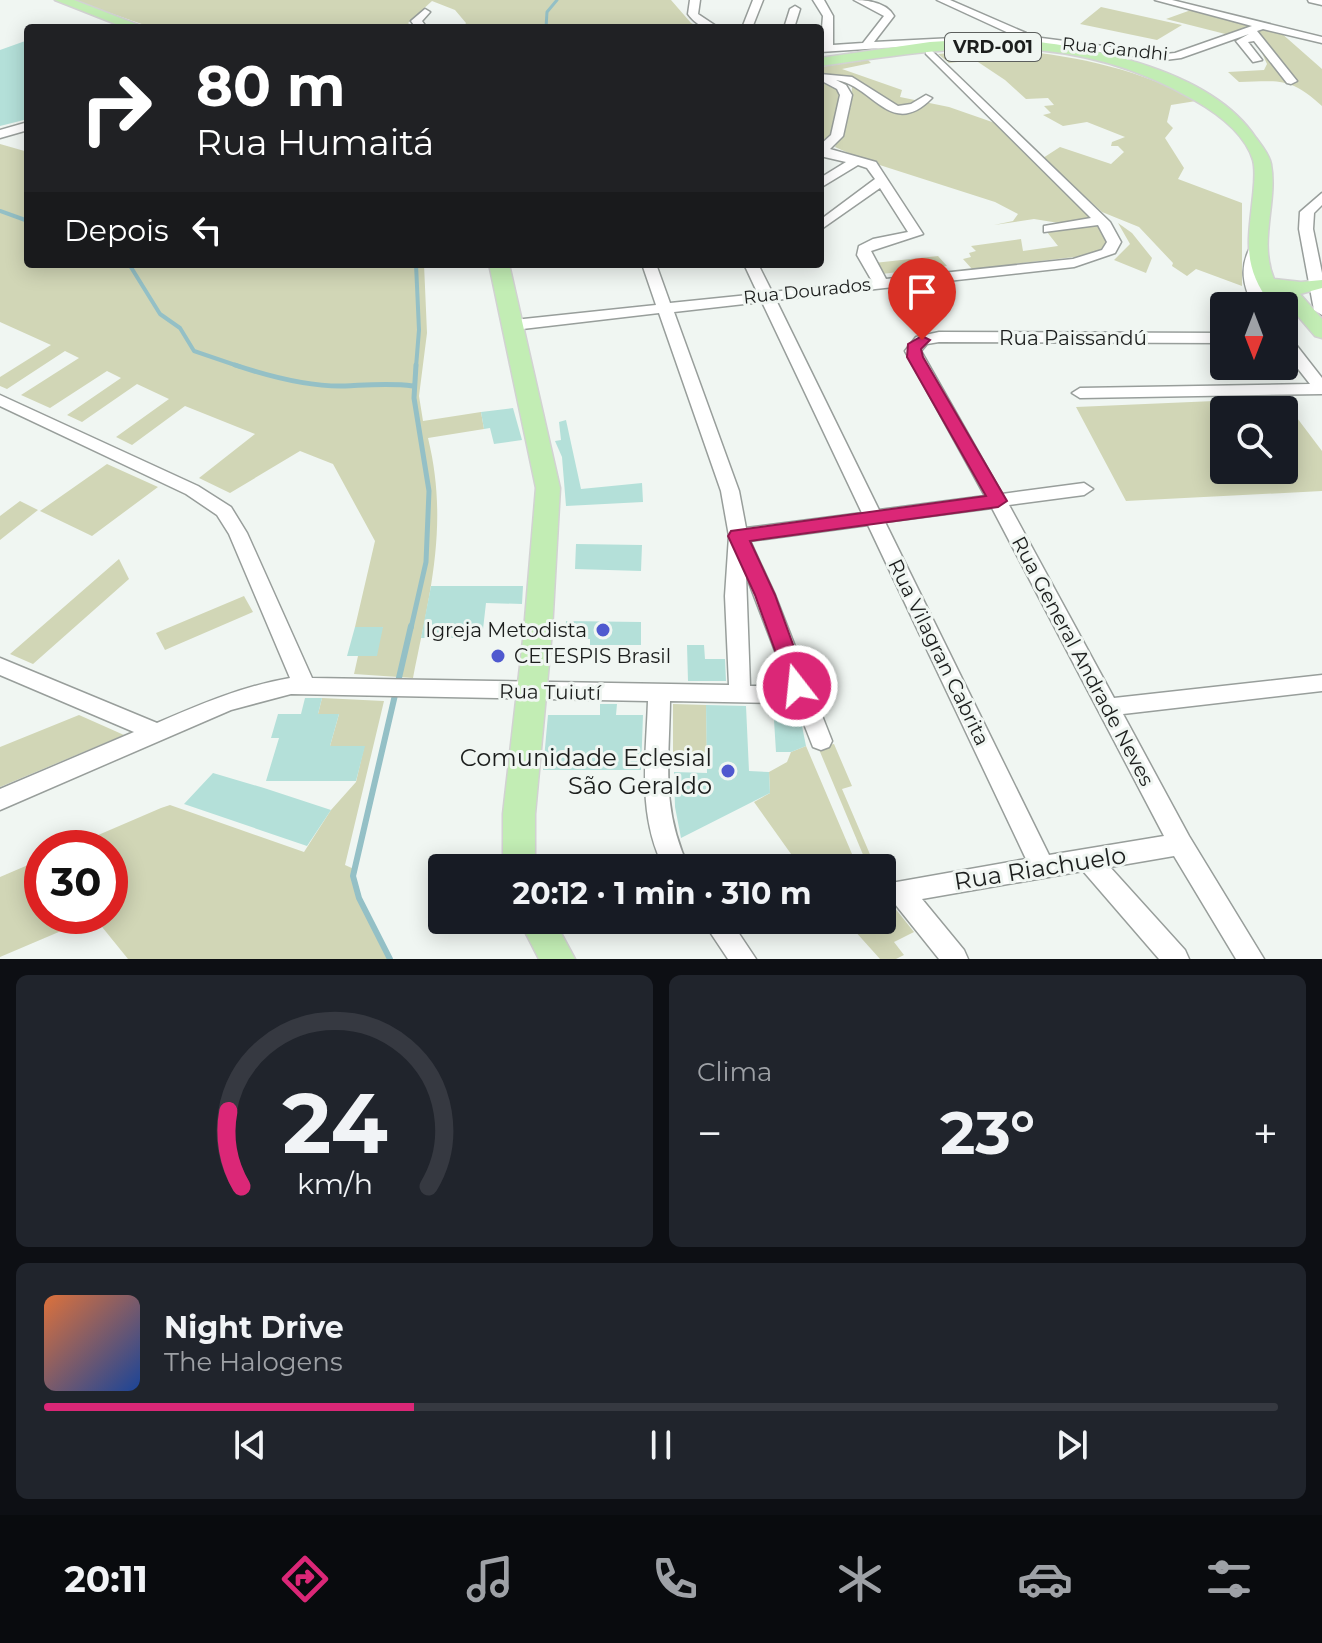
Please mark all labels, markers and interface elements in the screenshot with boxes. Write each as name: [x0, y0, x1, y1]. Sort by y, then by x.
road number: VRD-001: [945, 33, 1041, 61]
street label: Rua Gandhi: [1061, 33, 1169, 65]
text: 80 m: [196, 52, 346, 120]
icon: right: [64, 56, 168, 160]
text: Rua Humaitá: [196, 120, 434, 164]
icon: left: [185, 208, 229, 252]
text: Depois: [64, 212, 169, 249]
pin: [888, 258, 956, 340]
icon: arrive: [900, 270, 944, 314]
street label: Rua Dourados: [742, 273, 872, 309]
north arrow: [1210, 292, 1298, 380]
map controls: [1210, 292, 1298, 484]
street label: Rua Paissandú: [999, 326, 1147, 350]
button: search: [1210, 396, 1298, 484]
street label: Rua General Andrade Neves: [1007, 532, 1159, 790]
street label: Rua Vilagran Cabrita: [883, 555, 995, 749]
place label: Igreja Metodista: [425, 618, 587, 642]
marker: Igreja Metodista: [594, 621, 612, 639]
place label: CETESPIS Brasil: [514, 644, 671, 668]
position arrow: [755, 644, 839, 728]
marker: CETESPIS Brasil: [489, 647, 507, 665]
street label: Rua Tuiutí: [499, 679, 603, 705]
place label: Comunidade Eclesial São Geraldo: [460, 743, 712, 800]
marker: Comunidade Eclesial São Geraldo: [719, 762, 737, 780]
speed limit sign: 30: [24, 830, 128, 934]
street label: Rua Riachuelo: [952, 840, 1128, 896]
text: 20:12 · 1 min · 310 m: [513, 875, 811, 912]
text: Clima: [697, 1056, 772, 1088]
text: 24: [282, 1072, 387, 1174]
text: 23°: [940, 1096, 1035, 1169]
text: −: [697, 1106, 722, 1160]
text: +: [1253, 1106, 1278, 1160]
text: km/h: [296, 1166, 373, 1201]
text: Night Drive: [164, 1309, 344, 1346]
text: The Halogens: [164, 1346, 343, 1378]
icon: previous: [228, 1423, 272, 1467]
icon: pause: [639, 1423, 683, 1467]
icon: next: [1050, 1423, 1094, 1467]
icon: directions: [277, 1551, 333, 1607]
icon: music: [462, 1551, 518, 1607]
icon: phone: [647, 1551, 703, 1607]
icon: climate: [832, 1551, 888, 1607]
icon: car: [1017, 1551, 1073, 1607]
icon: filters: [1201, 1551, 1257, 1607]
text: 20:11: [64, 1557, 148, 1601]

